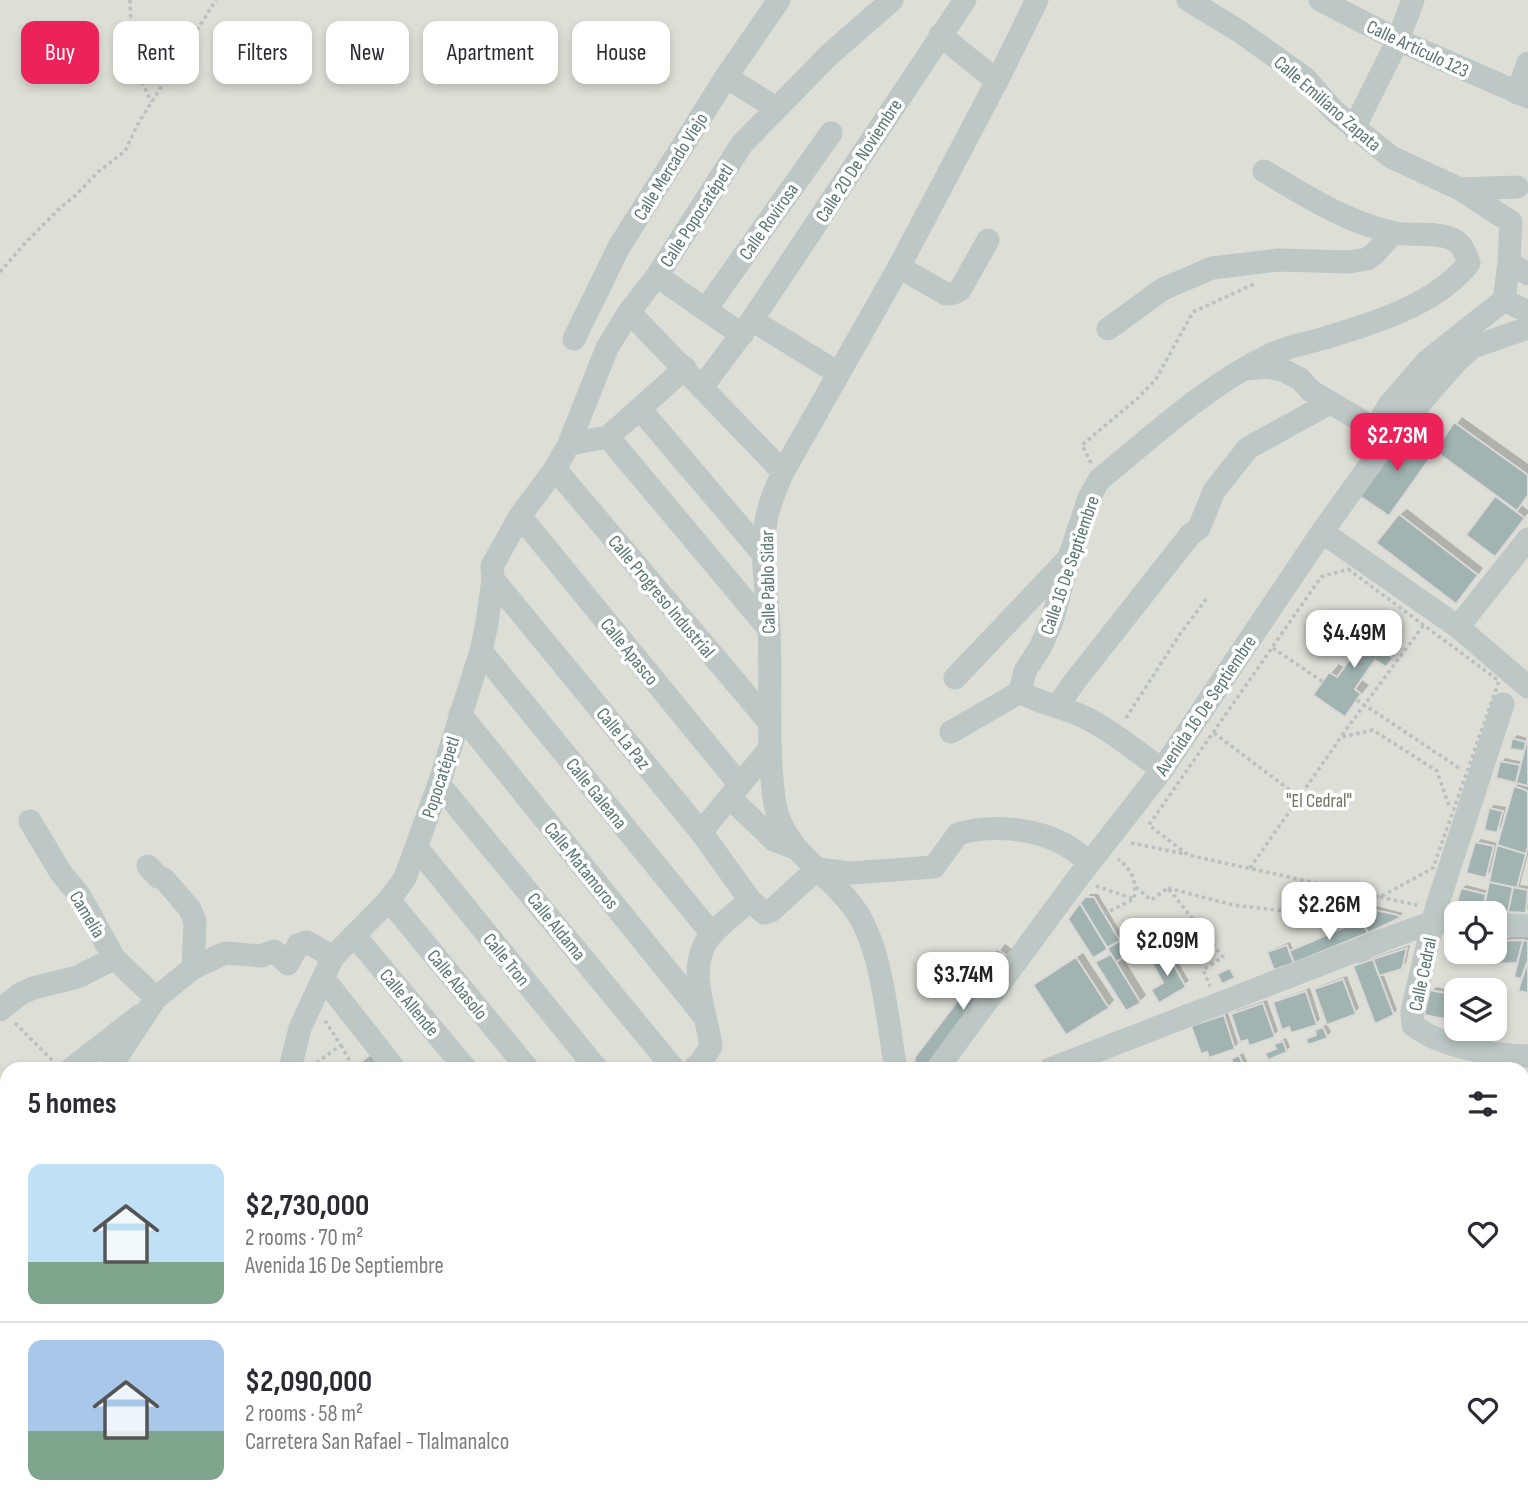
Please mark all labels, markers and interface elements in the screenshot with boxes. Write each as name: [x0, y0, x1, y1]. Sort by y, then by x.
street label: Calle Artículo 123: [1363, 16, 1472, 83]
chip: Buy: [21, 21, 99, 84]
chip: Rent: [113, 21, 199, 84]
chip: Filters: [213, 21, 312, 84]
chip: New: [326, 21, 409, 84]
chip: Apartment: [423, 21, 558, 84]
chip: House: [572, 21, 670, 84]
street label: Calle Emiliano Zapata: [1269, 51, 1385, 157]
street label: Calle 20 De Noviembre: [811, 95, 908, 227]
street label: Calle Mercado Viejo: [629, 109, 713, 225]
street label: Calle Popocatépetl: [655, 160, 739, 272]
street label: Calle Rovirosa: [735, 179, 804, 265]
pin: $2.73M: [1340, 414, 1454, 473]
text: $2.73M: [1366, 422, 1428, 450]
street label: Calle 16 De Septiembre: [1036, 493, 1105, 638]
street label: Calle Pablo Sidar: [756, 529, 781, 634]
street label: Calle Progreso Industrial: [603, 531, 719, 663]
pin: $4.49M: [1297, 610, 1411, 670]
street label: Calle Apasco: [595, 614, 663, 690]
text: $4.49M: [1322, 619, 1386, 647]
street label: Avenida 16 De Septiembre: [1150, 631, 1262, 781]
street label: Calle La Paz: [591, 703, 655, 775]
street label: Popocatépetl: [417, 734, 465, 821]
street label: Calle Galeana: [560, 754, 631, 834]
park label: "El Cedral": [1286, 790, 1352, 813]
street label: Calle Matamoros: [539, 818, 623, 914]
pin: $2.26M: [1272, 883, 1386, 942]
street label: Camelia: [64, 887, 110, 942]
street label: Calle Aldama: [522, 888, 590, 966]
text: $2.26M: [1298, 891, 1360, 919]
map controls: [1444, 901, 1507, 1041]
button: locate: [1444, 901, 1507, 964]
pin: $2.09M: [1110, 918, 1224, 978]
text: $2.09M: [1136, 927, 1198, 955]
street label: Calle Tron: [478, 929, 534, 991]
street label: Calle Cedral: [1404, 935, 1442, 1013]
street label: Calle Abasolo: [422, 945, 492, 1025]
pin: $3.74M: [906, 953, 1020, 1012]
text: $3.74M: [933, 961, 993, 989]
street label: Calle Allende: [374, 965, 444, 1041]
button: layers: [1444, 978, 1507, 1041]
icon: filters: [1464, 1085, 1502, 1123]
text: 5 homes: [28, 1086, 117, 1122]
text: $2,730,000: [245, 1188, 369, 1224]
icon: home: [84, 1192, 168, 1276]
icon: heart: [1464, 1215, 1502, 1253]
text: 2 rooms · 70 m²: [245, 1224, 363, 1252]
text: Avenida 16 De Septiembre: [245, 1252, 444, 1280]
text: $2,090,000: [245, 1364, 372, 1400]
icon: home: [84, 1368, 168, 1452]
icon: heart: [1464, 1391, 1502, 1429]
text: 2 rooms · 58 m²: [245, 1400, 363, 1428]
text: Carretera San Rafael - Tlalmanalco: [245, 1428, 509, 1456]

